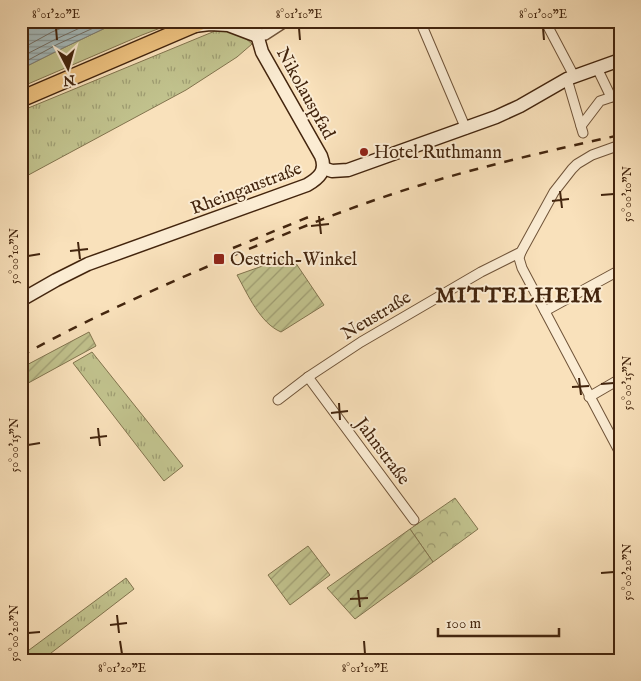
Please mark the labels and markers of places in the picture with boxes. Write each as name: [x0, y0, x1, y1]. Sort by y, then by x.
place label: Hotel Ruthmann: [374, 142, 502, 165]
marker: Hotel Ruthmann: [358, 146, 370, 158]
place label: Oestrich-Winkel: [230, 249, 357, 272]
marker: Oestrich-Winkel: [212, 252, 226, 266]

